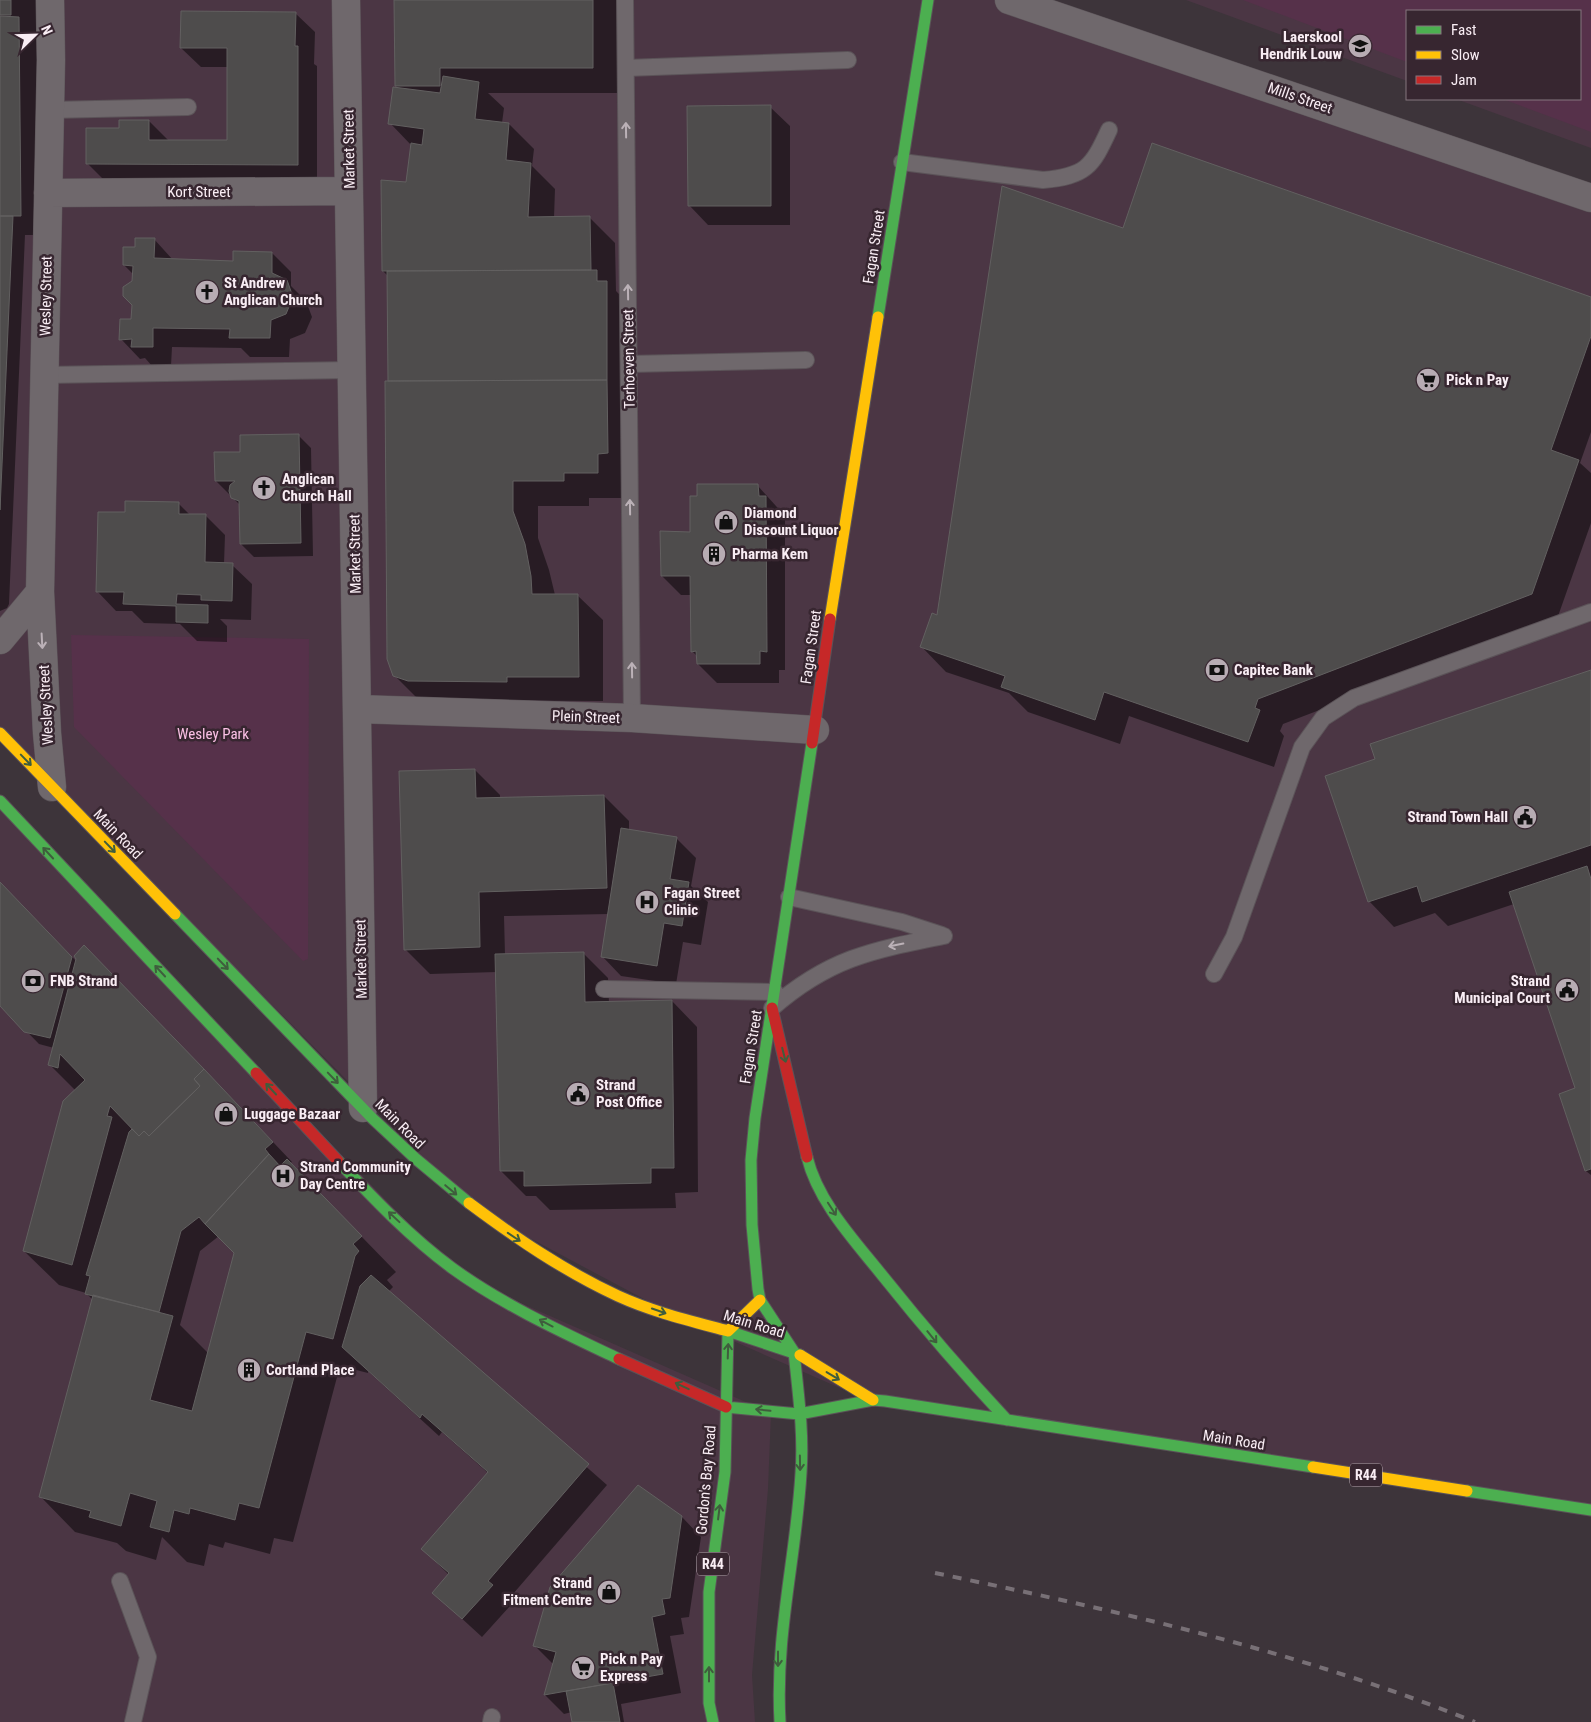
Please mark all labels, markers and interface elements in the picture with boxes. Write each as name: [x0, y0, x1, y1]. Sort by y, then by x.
north arrow: [10, 10, 60, 60]
legend: [1406, 10, 1581, 100]
text: Fast: [1451, 21, 1476, 39]
text: N: [38, 23, 56, 37]
place label: Laerskool Hendrik Louw: [1260, 28, 1342, 63]
school or university icon: Laerskool Hendrik Louw: [1347, 33, 1373, 59]
text: Slow: [1451, 46, 1480, 64]
text: Jam: [1451, 71, 1477, 89]
street label: Mills Street: [1265, 79, 1335, 117]
street label: Market Street: [339, 109, 359, 189]
one-way arrow: [622, 122, 631, 138]
street label: Kort Street: [167, 183, 231, 201]
street label: Fagan Street: [859, 209, 889, 285]
street label: Wesley Street: [36, 256, 56, 336]
place label: St Andrew Anglican Church: [224, 274, 322, 309]
church icon: St Andrew Anglican Church: [194, 279, 220, 305]
one-way arrow: [623, 284, 633, 300]
street label: Terhoeven Street: [619, 309, 639, 409]
supermarket icon: Pick n Pay: [1415, 367, 1441, 393]
place label: Pick n Pay: [1446, 371, 1509, 389]
place label: Anglican Church Hall: [282, 470, 352, 505]
church icon: Anglican Church Hall: [251, 475, 277, 501]
one-way arrow: [625, 499, 635, 516]
place label: Diamond Discount Liquor: [744, 504, 838, 539]
shop icon: Diamond Discount Liquor: [713, 509, 739, 535]
street label: Market Street: [345, 514, 365, 594]
building icon: Pharma Kem: [701, 541, 727, 567]
place label: Pharma Kem: [732, 545, 808, 563]
street label: Fagan Street: [797, 609, 825, 685]
one-way arrow: [38, 632, 47, 648]
bank icon: Capitec Bank: [1204, 657, 1230, 683]
place label: Capitec Bank: [1234, 661, 1314, 679]
one-way arrow: [627, 662, 637, 678]
street label: Wesley Street: [35, 664, 57, 746]
street label: Plein Street: [552, 707, 620, 727]
park label: Wesley Park: [177, 725, 249, 743]
one-way arrow: [20, 754, 32, 767]
public building icon: Strand Town Hall: [1512, 804, 1538, 830]
street label: Main Road: [90, 805, 146, 863]
place label: Strand Town Hall: [1407, 808, 1508, 826]
one-way arrow: [104, 841, 116, 854]
one-way arrow: [42, 846, 54, 859]
place label: Fagan Street Clinic: [664, 884, 740, 919]
hospital icon: Fagan Street Clinic: [634, 889, 660, 915]
street label: Market Street: [351, 919, 371, 999]
one-way arrow: [889, 941, 905, 951]
one-way arrow: [217, 958, 229, 971]
one-way arrow: [154, 965, 166, 977]
bank icon: FNB Strand: [20, 968, 46, 994]
place label: FNB Strand: [50, 972, 118, 990]
place label: Strand Municipal Court: [1454, 972, 1550, 1007]
public building icon: Strand Municipal Court: [1554, 977, 1580, 1003]
street label: Fagan Street: [736, 1009, 766, 1085]
one-way arrow: [780, 1047, 789, 1063]
one-way arrow: [327, 1072, 339, 1084]
place label: Strand Post Office: [596, 1076, 662, 1111]
public building icon: Strand Post Office: [565, 1081, 591, 1107]
one-way arrow: [265, 1083, 277, 1096]
street label: Main Road: [371, 1095, 429, 1153]
shop icon: Luggage Bazaar: [213, 1101, 239, 1127]
place label: Luggage Bazaar: [244, 1105, 340, 1123]
place label: Strand Community Day Centre: [300, 1158, 411, 1193]
hospital icon: Strand Community Day Centre: [270, 1163, 296, 1189]
one-way arrow: [444, 1184, 457, 1195]
one-way arrow: [827, 1202, 837, 1216]
one-way arrow: [387, 1211, 400, 1223]
one-way arrow: [507, 1232, 521, 1242]
street label: Main Road: [721, 1306, 787, 1342]
one-way arrow: [650, 1307, 666, 1316]
one-way arrow: [539, 1318, 554, 1328]
one-way arrow: [926, 1331, 937, 1344]
one-way arrow: [723, 1343, 732, 1359]
building icon: Cortland Place: [236, 1357, 262, 1383]
place label: Cortland Place: [266, 1361, 355, 1379]
one-way arrow: [826, 1371, 840, 1381]
one-way arrow: [675, 1381, 690, 1390]
one-way arrow: [755, 1406, 771, 1415]
street label: Gordon's Bay Road: [692, 1425, 720, 1535]
street label: Main Road: [1202, 1426, 1266, 1454]
one-way arrow: [795, 1454, 805, 1471]
road number: R44: [1350, 1464, 1382, 1486]
one-way arrow: [715, 1504, 725, 1520]
road number: R44: [697, 1552, 729, 1576]
place label: Strand Fitment Centre: [503, 1574, 592, 1609]
shop icon: Strand Fitment Centre: [596, 1579, 622, 1605]
place label: Pick n Pay Express: [600, 1650, 663, 1685]
one-way arrow: [773, 1650, 783, 1666]
supermarket icon: Pick n Pay Express: [570, 1655, 596, 1681]
one-way arrow: [704, 1666, 714, 1682]

